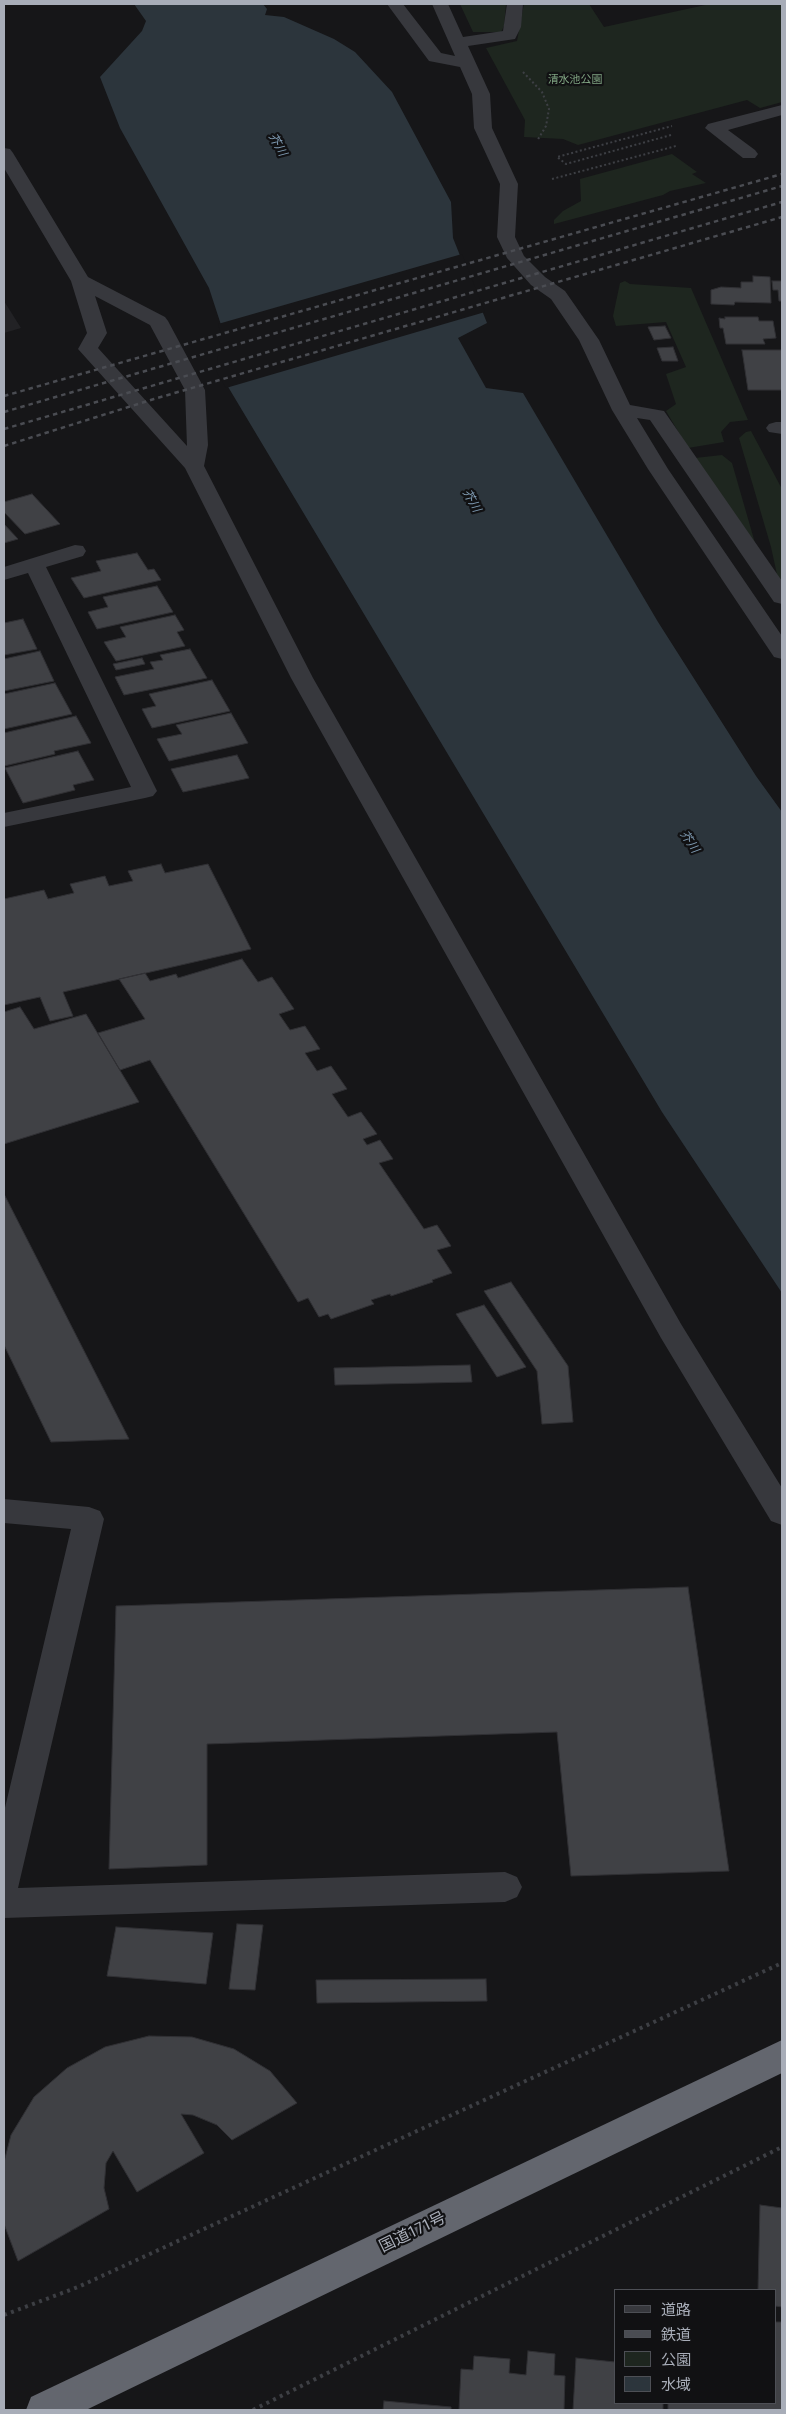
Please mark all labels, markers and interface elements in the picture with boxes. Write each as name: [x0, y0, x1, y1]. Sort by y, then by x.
park label: 清水池公園: [548, 73, 602, 87]
water label: 芥川: [265, 131, 289, 159]
water label: 芥川: [459, 487, 483, 515]
water label: 芥川: [676, 828, 702, 856]
street label: 国道171号: [377, 2209, 449, 2257]
legend: [614, 2289, 776, 2404]
text: 道路: [661, 2301, 691, 2319]
text: 鉄道: [661, 2326, 691, 2344]
text: 公園: [661, 2351, 691, 2369]
text: 水域: [661, 2376, 691, 2394]

